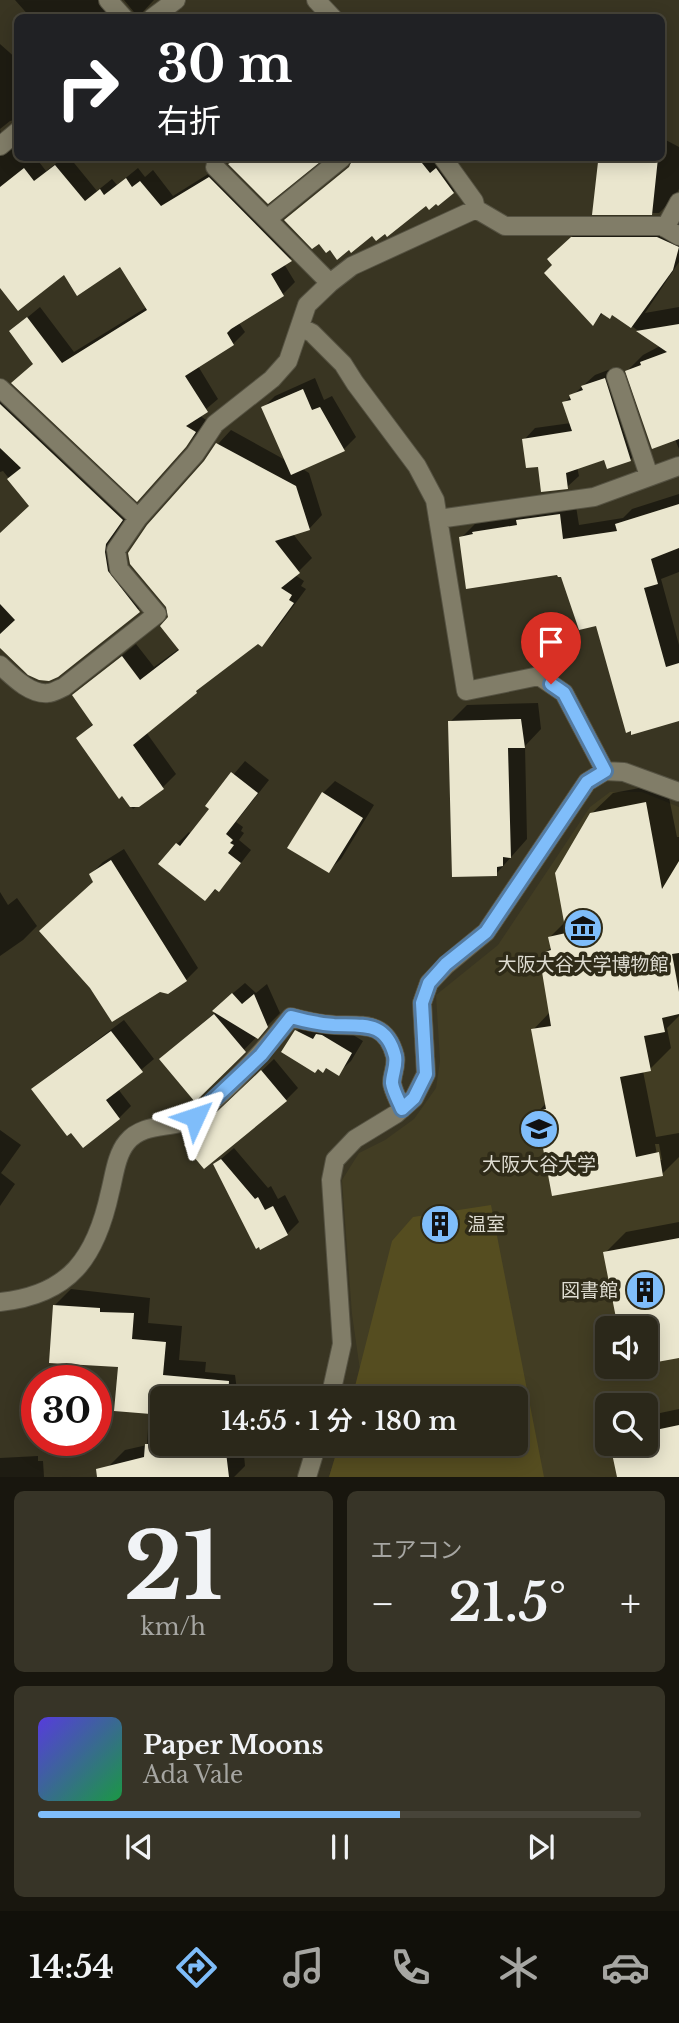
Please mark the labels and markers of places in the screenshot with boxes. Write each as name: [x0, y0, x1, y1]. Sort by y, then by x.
pin: [521, 612, 581, 684]
museum icon: 大阪大谷大学博物館: [562, 907, 604, 949]
place label: 大阪大谷大学博物館: [497, 953, 669, 976]
school or university icon: 大阪大谷大学: [518, 1108, 560, 1150]
place label: 大阪大谷大学: [482, 1153, 596, 1176]
building icon: 温室: [419, 1203, 461, 1245]
place label: 温室: [467, 1213, 505, 1236]
building icon: 図書館: [624, 1269, 666, 1311]
place label: 図書館: [561, 1279, 618, 1302]

